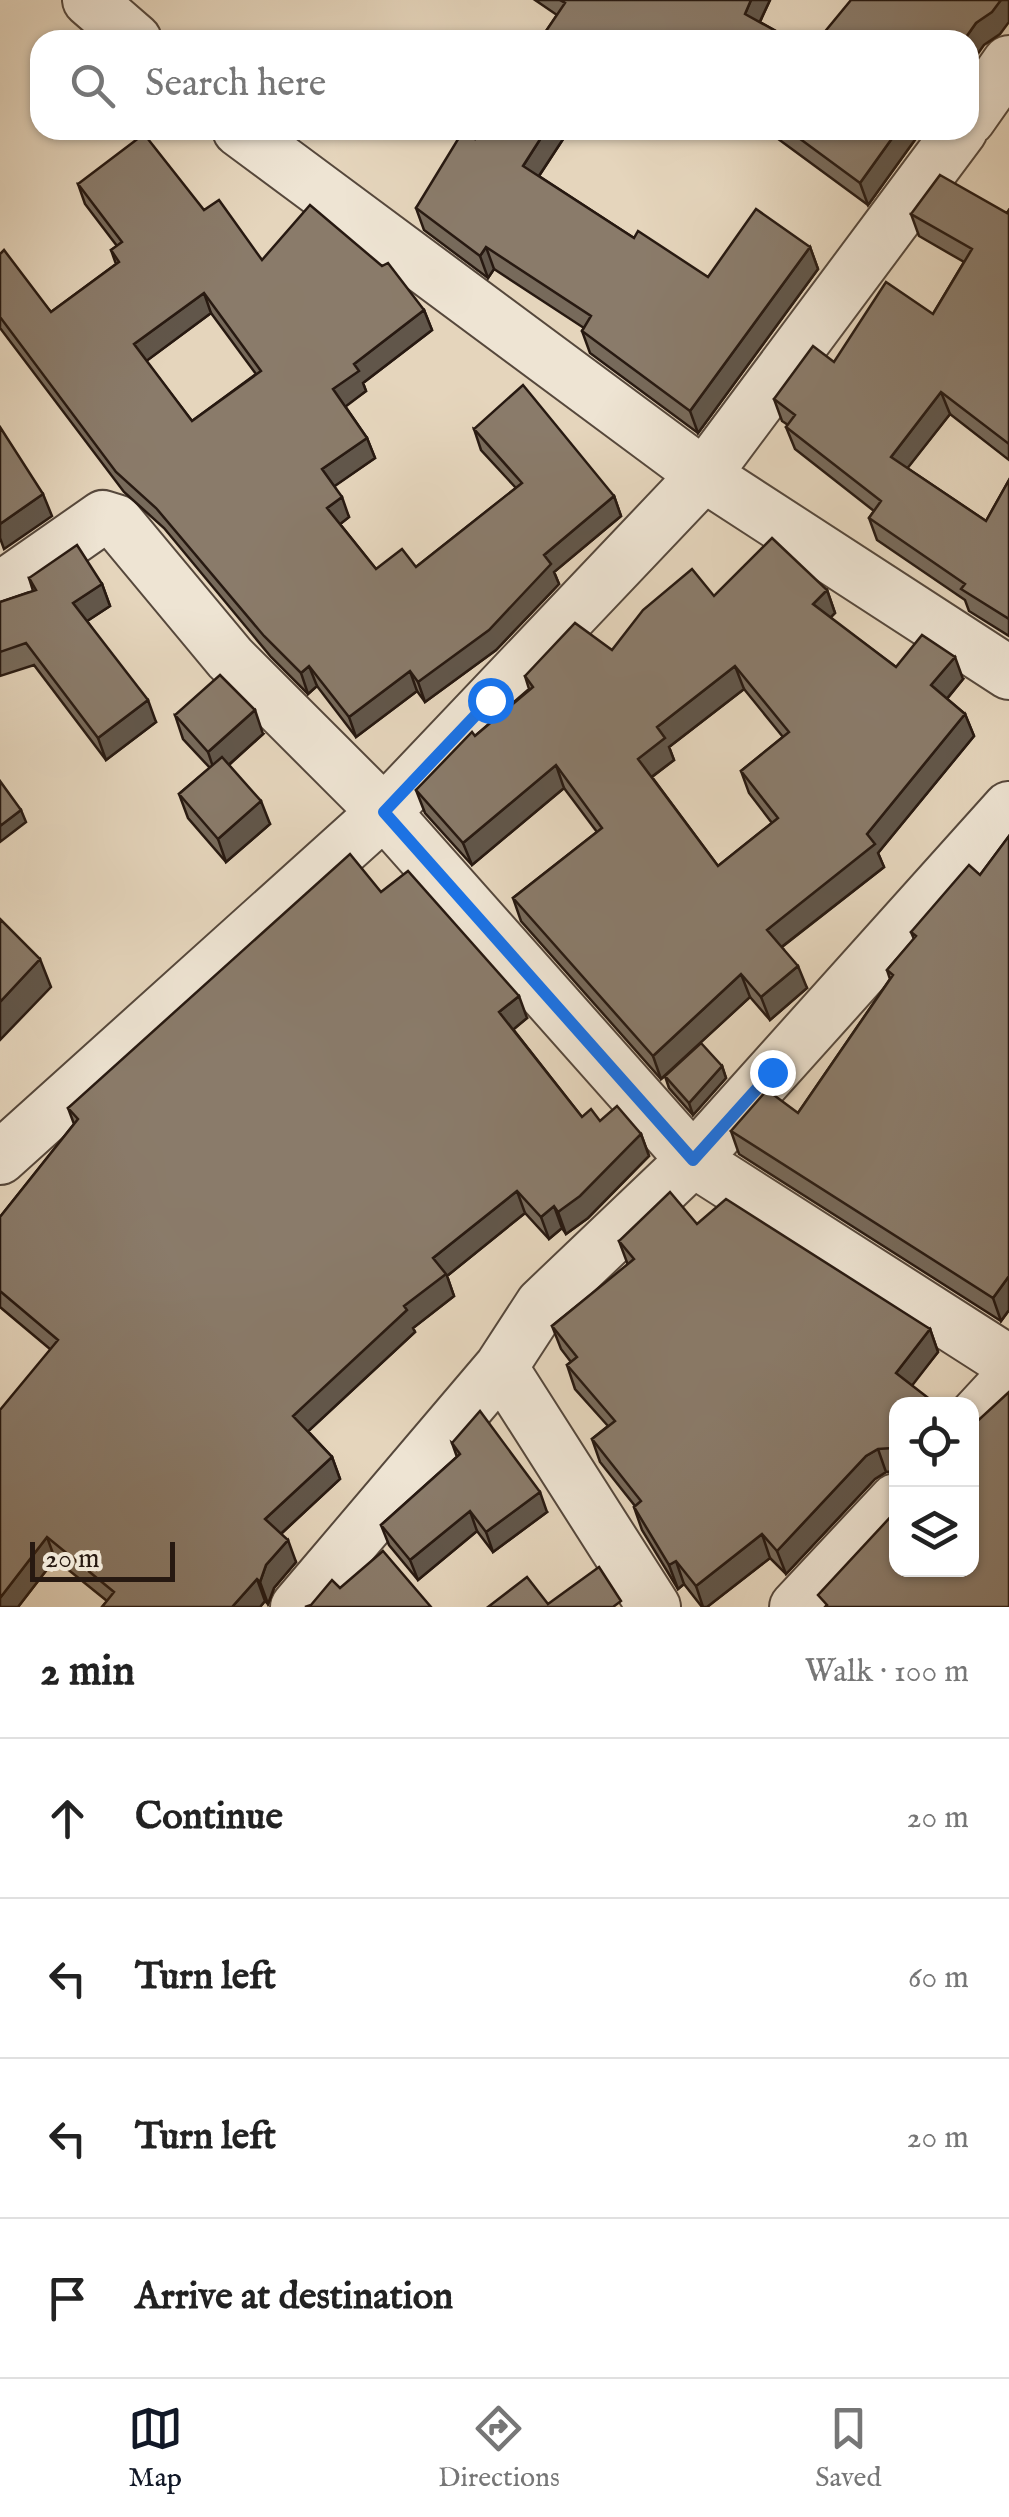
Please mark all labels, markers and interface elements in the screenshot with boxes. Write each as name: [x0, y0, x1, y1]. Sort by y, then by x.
search box: [30, 30, 979, 140]
icon: search: [65, 58, 120, 113]
text: Search here: [145, 61, 326, 109]
route start: [468, 678, 514, 724]
route end: [750, 1050, 796, 1096]
map controls: [889, 1397, 979, 1577]
button: locate: [889, 1397, 979, 1487]
button: layers: [889, 1487, 979, 1577]
scale bar: [30, 1537, 175, 1582]
text: 20 m: [45, 1542, 100, 1577]
text: 2 min: [40, 1646, 135, 1699]
text: Walk · 100 m: [805, 1652, 969, 1693]
icon: ahead: [40, 1791, 95, 1846]
text: Continue: [135, 1794, 283, 1842]
text: 20 m: [907, 1798, 969, 1839]
icon: left: [40, 1951, 95, 2006]
text: Turn left: [135, 1954, 276, 2002]
text: 60 m: [908, 1958, 969, 1999]
icon: left: [40, 2111, 95, 2166]
text: Turn left: [135, 2114, 276, 2162]
text: 20 m: [907, 2118, 969, 2159]
icon: arrive: [40, 2271, 95, 2326]
text: Arrive at destination: [135, 2274, 453, 2322]
tab: Map: [128, 2401, 183, 2496]
tab: Directions: [438, 2401, 560, 2496]
tab: Saved: [815, 2401, 881, 2496]

